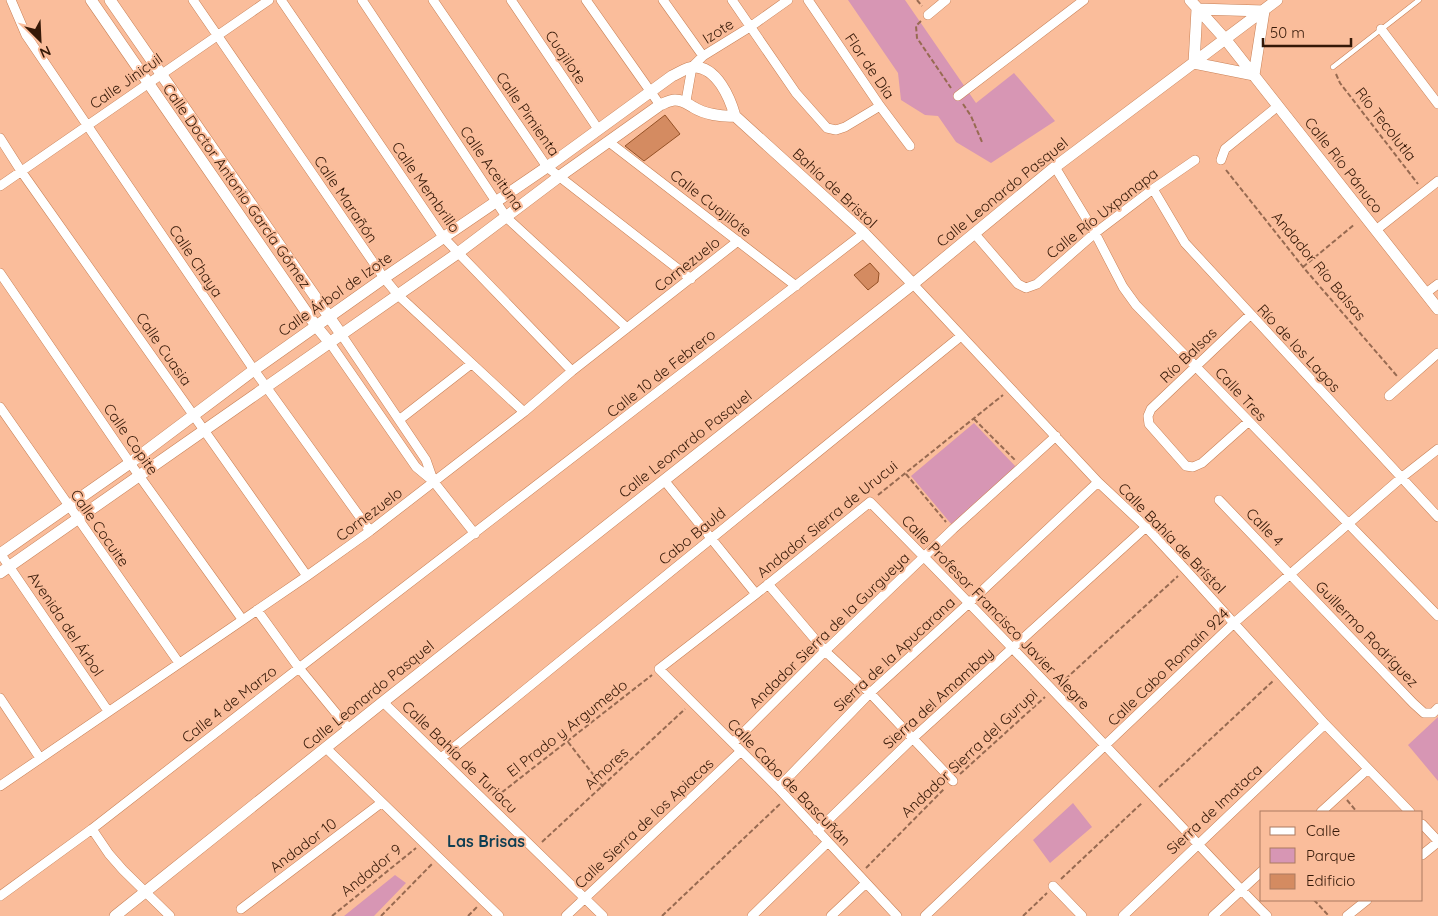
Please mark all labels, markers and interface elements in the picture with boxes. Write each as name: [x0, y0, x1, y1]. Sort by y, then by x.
street label: Izote: [699, 14, 737, 48]
north arrow: [15, 15, 65, 65]
scale bar: [1263, 15, 1350, 47]
text: 50 m: [1270, 23, 1305, 42]
street label: Cuajilote: [541, 27, 591, 87]
street label: Flor de Día: [841, 29, 899, 103]
text: N: [37, 42, 54, 62]
street label: Calle Jinicuil: [86, 49, 166, 113]
street label: Calle Pimienta: [492, 68, 564, 160]
street label: Calle Doctor Antonio García Gómez: [159, 80, 315, 292]
street label: Río Tecolutla: [1351, 83, 1421, 165]
street label: Calle Río Pánuco: [1301, 113, 1387, 217]
street label: Calle Aceituna: [456, 122, 528, 214]
street label: Calle Leonardo Pasquel: [932, 133, 1072, 251]
street label: Calle Membrillo: [388, 138, 464, 236]
street label: Bahía de Bristol: [789, 144, 881, 232]
street label: Calle Marañón: [310, 152, 382, 246]
street label: Calle Río Uxpanapa: [1042, 163, 1162, 263]
street label: Calle Cuajilote: [666, 165, 756, 241]
street label: Andador Río Balsas: [1268, 208, 1370, 324]
street label: Calle Chaya: [165, 221, 227, 301]
street label: Cornezuelo: [650, 232, 724, 296]
street label: Calle Árbol de Izote: [275, 248, 395, 340]
street label: Río de los Lagos: [1253, 300, 1345, 396]
street label: Calle Cuasia: [132, 309, 196, 389]
street label: Río Balsas: [1155, 323, 1221, 387]
street label: Calle 10 de Febrero: [603, 325, 719, 421]
street label: Calle Tres: [1211, 363, 1271, 425]
street label: Calle Leonardo Pasquel: [615, 386, 755, 502]
street label: Calle Copite: [99, 400, 163, 478]
street label: Andador Sierra de Urucui: [753, 456, 901, 582]
street label: Calle Bahía de Brístol: [1114, 479, 1230, 597]
street label: Cornezuelo: [332, 483, 406, 545]
street label: Calle Cocuite: [66, 486, 134, 570]
street label: Cabo Bauld: [655, 503, 729, 569]
street label: Calle 4: [1242, 504, 1288, 550]
street label: Calle Profesor Francisco Javier Alegre: [898, 511, 1094, 713]
street label: Andador Sierra de la Gurgueya: [745, 548, 913, 712]
street label: Avenida del Árbol: [24, 568, 108, 680]
street label: Guillermo Rodríguez: [1311, 577, 1423, 691]
street label: Sierra de la Apucarana: [829, 593, 959, 715]
street label: Calle Cabo Romaín 924: [1103, 604, 1233, 730]
street label: Calle Leonardo Pasquel: [298, 636, 438, 754]
street label: Sierra del Amambay: [879, 643, 997, 753]
street label: Calle 4 de Marzo: [178, 661, 280, 747]
street label: El Prado y Argumedo: [503, 675, 631, 781]
street label: Andador Sierra del Gurupi: [897, 685, 1041, 821]
street label: Calle Bahía de Turiacu: [398, 697, 522, 817]
street label: Calle Cabo de Bascuñán: [723, 714, 855, 850]
street label: Amores: [580, 743, 632, 793]
street label: Calle Sierra de los Apiacas: [571, 754, 717, 892]
street label: Sierra de Imataca: [1162, 760, 1266, 858]
legend: [1260, 811, 1423, 901]
street label: Andador 10: [266, 814, 340, 876]
text: Calle: [1306, 821, 1340, 840]
district label: Las Brisas: [447, 831, 525, 851]
street label: Andador 9: [337, 840, 405, 900]
text: Parque: [1306, 846, 1356, 865]
text: Edificio: [1306, 871, 1355, 890]

